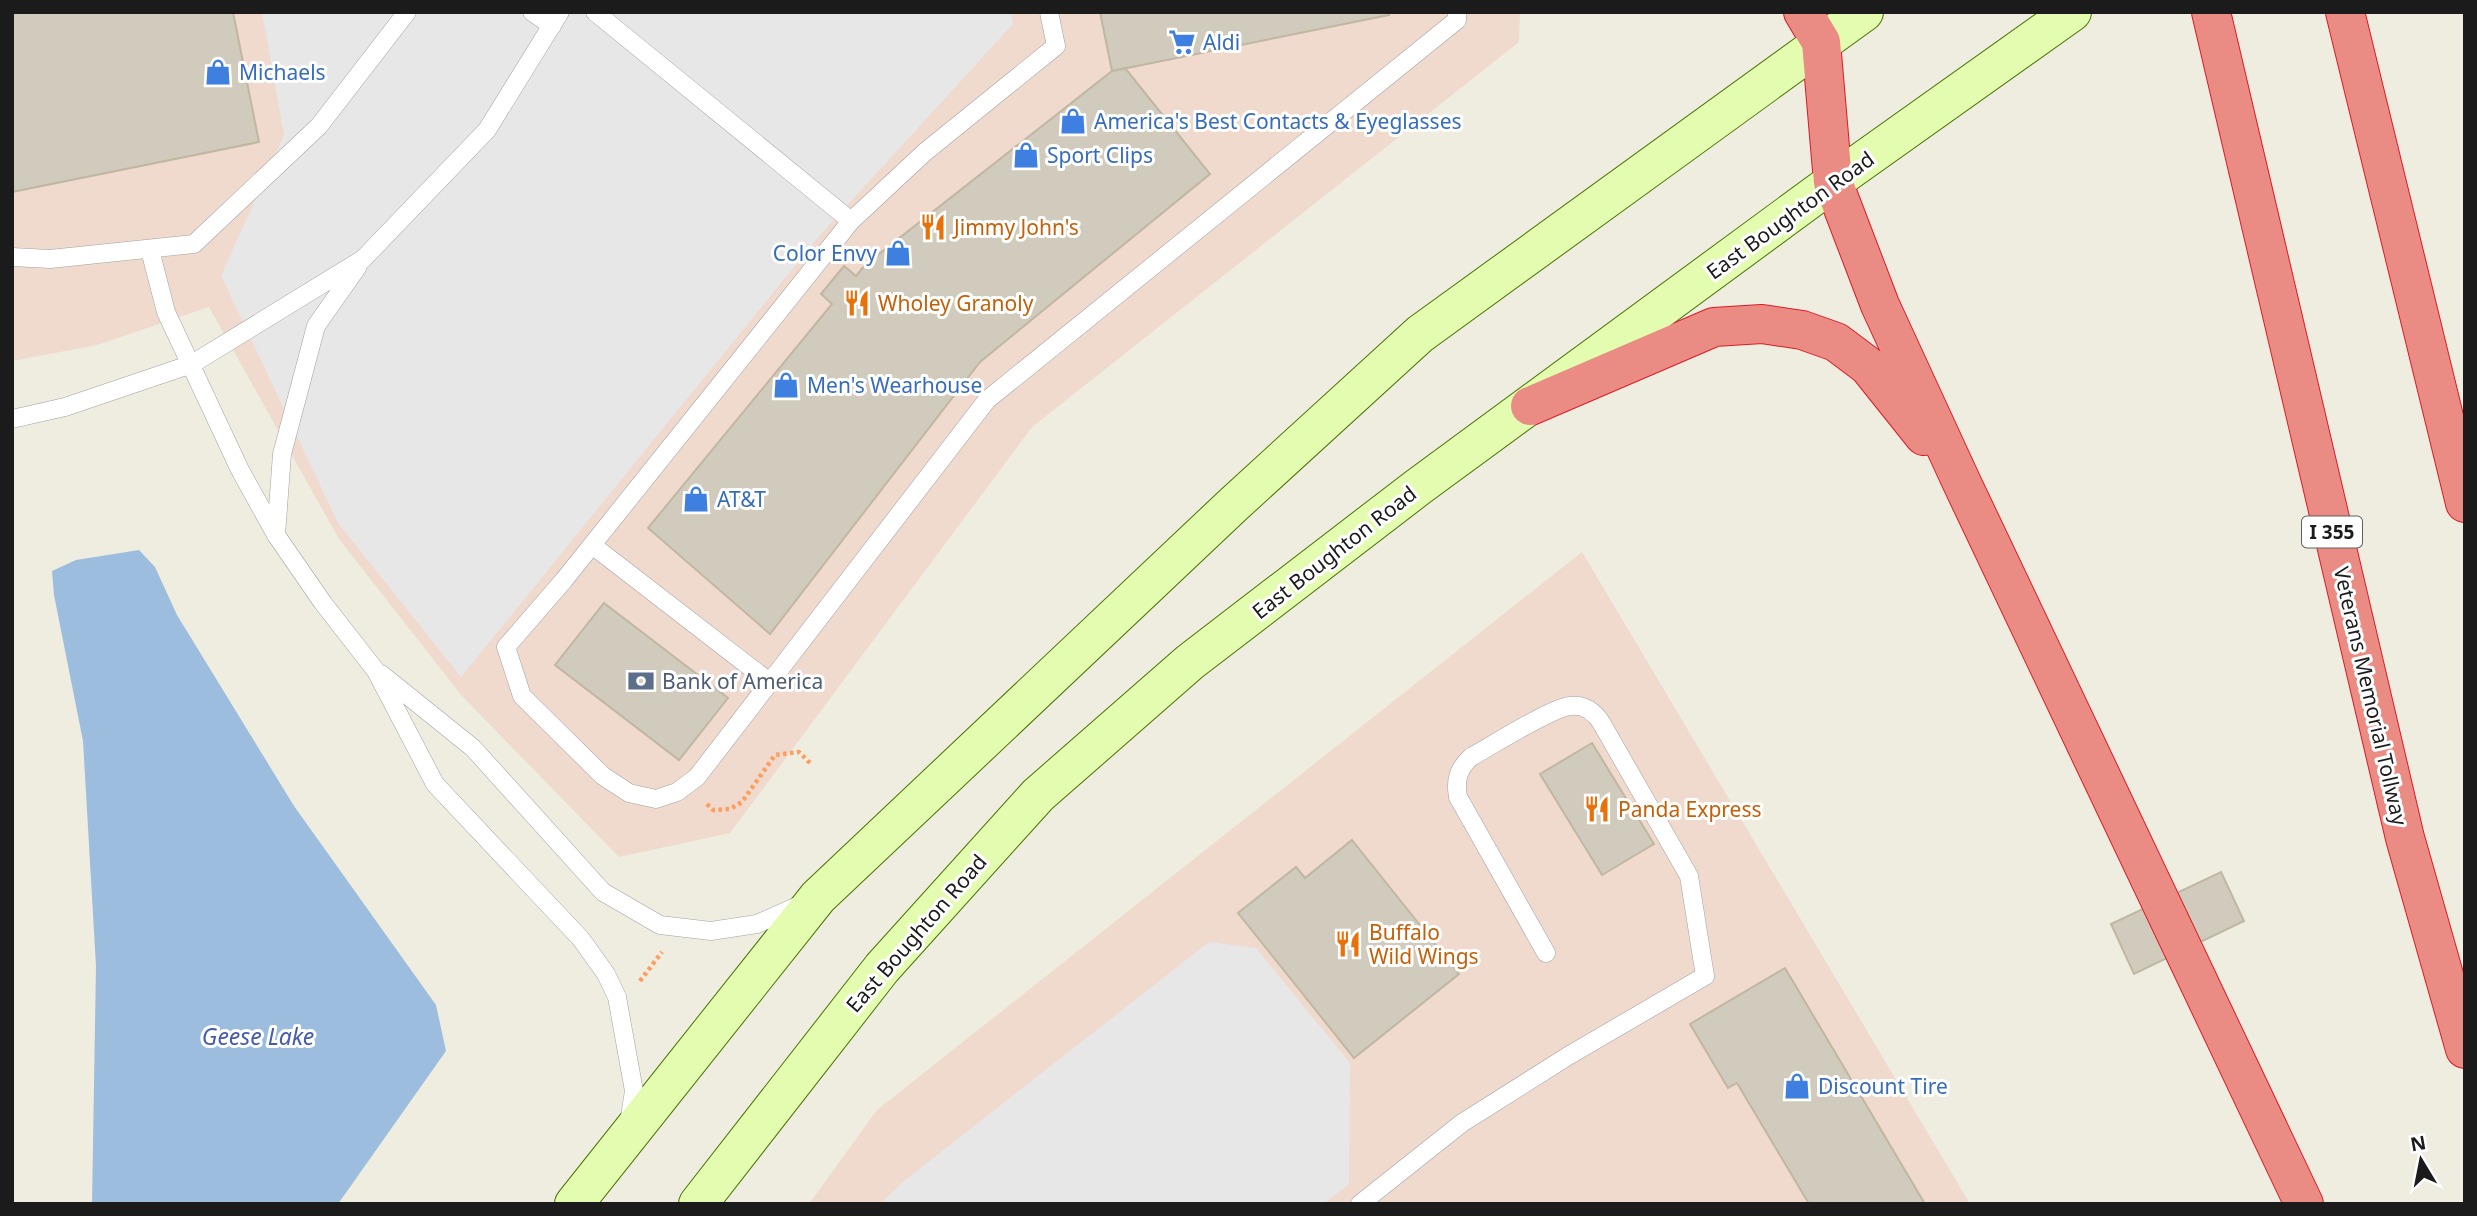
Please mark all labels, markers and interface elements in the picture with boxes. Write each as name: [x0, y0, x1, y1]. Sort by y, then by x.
supermarket icon: Aldi: [1167, 27, 1197, 57]
place label: Aldi: [1203, 28, 1240, 56]
shop icon: Michaels: [203, 57, 233, 87]
place label: Michaels: [239, 58, 326, 86]
shop icon: America's Best Contacts & Eyeglasses: [1058, 106, 1088, 136]
place label: America's Best Contacts & Eyeglasses: [1094, 107, 1462, 135]
shop icon: Sport Clips: [1011, 140, 1041, 170]
place label: Sport Clips: [1047, 141, 1153, 169]
street label: East Boughton Road: [1700, 145, 1880, 285]
restaurant icon: Jimmy John's: [918, 212, 948, 242]
place label: Jimmy John's: [952, 213, 1079, 241]
shop icon: Color Envy: [883, 238, 913, 268]
place label: Color Envy: [773, 239, 877, 267]
restaurant icon: Wholey Granoly: [842, 288, 872, 318]
place label: Wholey Granoly: [878, 289, 1034, 317]
shop icon: Men's Wearhouse: [771, 370, 801, 400]
place label: Men's Wearhouse: [807, 371, 982, 399]
street label: East Boughton Road: [1246, 479, 1422, 625]
shop icon: AT&T: [681, 484, 711, 514]
place label: AT&T: [717, 485, 766, 513]
road number: I 355: [2302, 516, 2362, 548]
street label: Veterans Memorial Tollway: [2328, 564, 2414, 828]
bank icon: Bank of America: [626, 666, 656, 696]
place label: Bank of America: [662, 667, 823, 695]
restaurant icon: Panda Express: [1582, 794, 1612, 824]
place label: Panda Express: [1618, 795, 1762, 823]
street label: East Boughton Road: [840, 848, 992, 1018]
place label: Buffalo Wild Wings: [1369, 918, 1479, 970]
restaurant icon: Buffalo Wild Wings: [1333, 929, 1363, 959]
water label: Geese Lake: [202, 1020, 314, 1052]
shop icon: Discount Tire: [1782, 1071, 1812, 1101]
place label: Discount Tire: [1818, 1072, 1948, 1100]
north arrow: [2386, 1125, 2456, 1195]
text: N: [2408, 1129, 2428, 1157]

